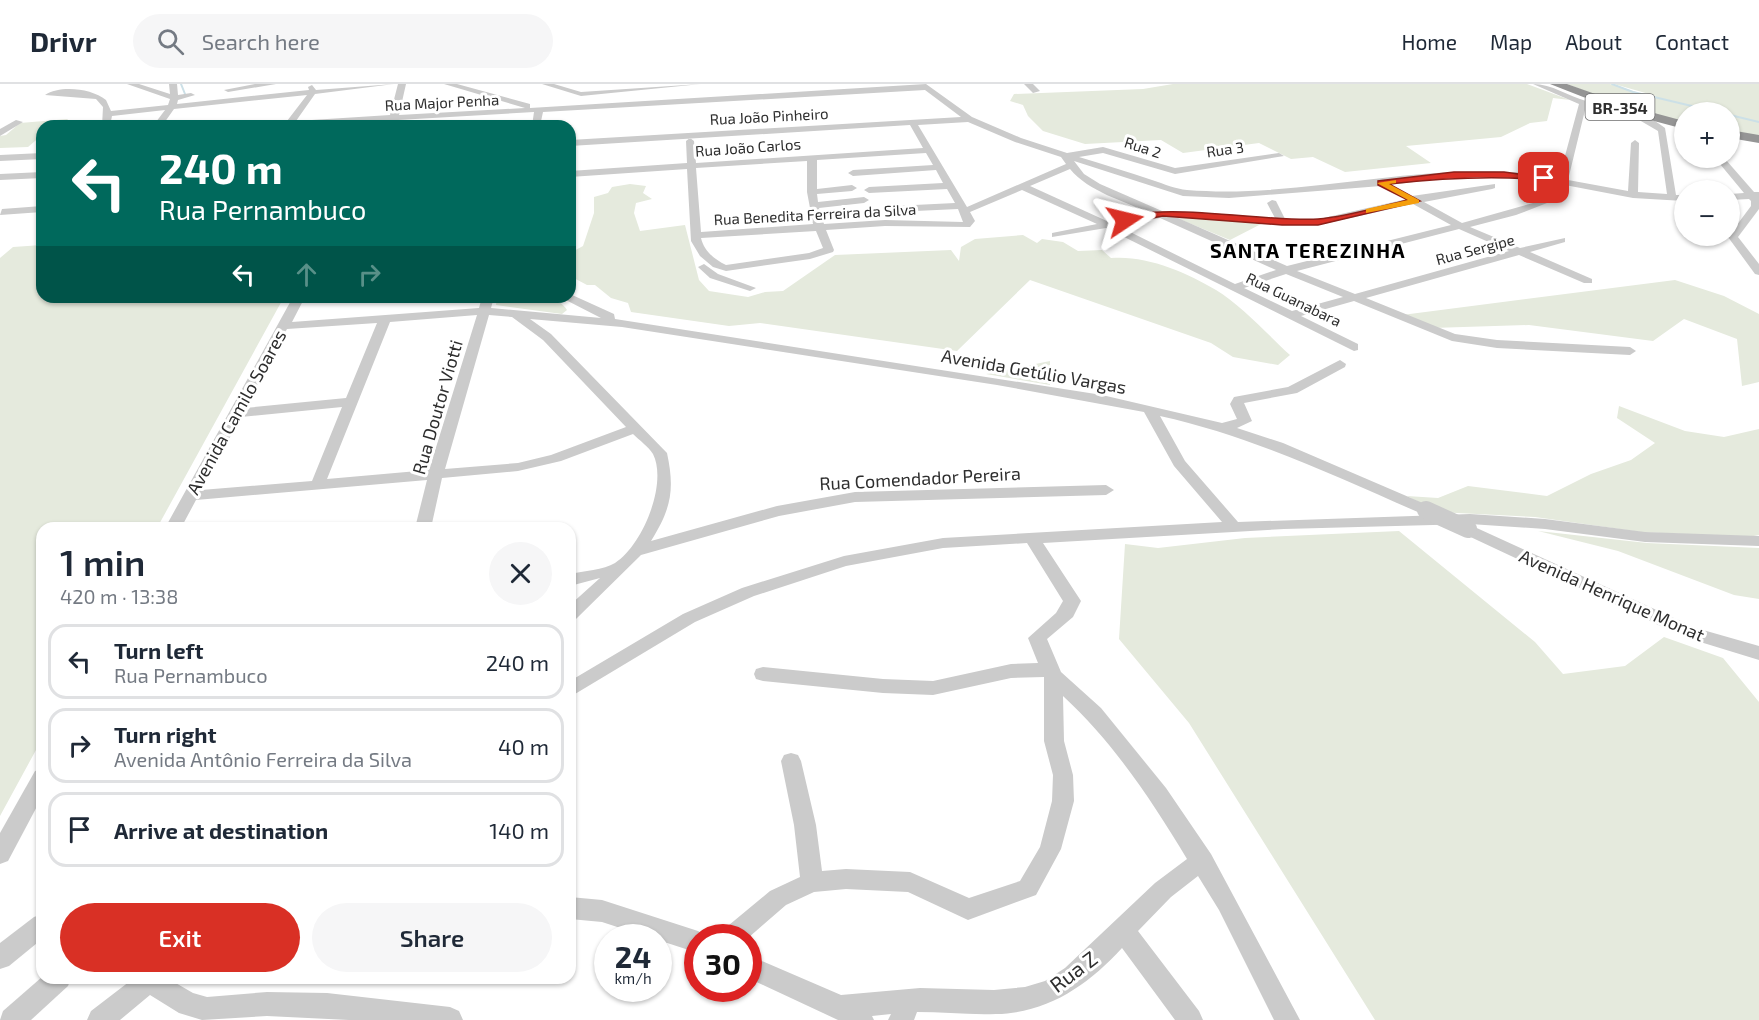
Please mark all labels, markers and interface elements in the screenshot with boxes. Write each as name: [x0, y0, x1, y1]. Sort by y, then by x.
search box: [133, 14, 553, 68]
text: Drivr: [30, 24, 97, 58]
icon: search: [154, 25, 187, 58]
text: Search here: [202, 28, 320, 54]
text: Home: [1401, 29, 1457, 54]
text: Map: [1490, 29, 1532, 54]
text: About: [1565, 29, 1622, 54]
text: Contact: [1655, 29, 1729, 54]
street label: Rua Major Penha: [384, 90, 500, 115]
road number: BR-354: [1586, 94, 1654, 120]
map controls: [1674, 102, 1740, 246]
button: +: [1674, 102, 1740, 168]
street label: Rua João Pinheiro: [709, 104, 829, 128]
street label: Rua 2: [1122, 133, 1164, 161]
street label: Rua João Carlos: [694, 134, 802, 160]
street label: Rua 3: [1205, 137, 1245, 161]
text: 240 m: [159, 142, 283, 192]
icon: left: [60, 144, 138, 222]
pin: [1518, 152, 1569, 203]
icon: arrive: [1527, 161, 1560, 194]
button: −: [1674, 180, 1740, 246]
position arrow: [1093, 188, 1157, 252]
text: Rua Pernambuco: [159, 193, 366, 225]
street label: Rua Benedita Ferreira da Silva: [713, 200, 917, 228]
street label: Rua Sergipe: [1434, 230, 1516, 268]
district label: SANTA TEREZINHA: [1210, 238, 1406, 262]
icon: left: [227, 258, 260, 291]
icon: ahead: [290, 258, 323, 291]
icon: right: [353, 258, 386, 291]
street label: Rua Guanabara: [1243, 268, 1345, 330]
street label: Avenida Camilo Soares: [182, 326, 290, 498]
street label: Rua Doutor Viotti: [407, 337, 467, 477]
street label: Avenida Getúlio Vargas: [940, 344, 1128, 398]
street label: Rua Comendador Pereira: [819, 462, 1021, 494]
text: 1 min: [60, 540, 145, 583]
button: close: [489, 542, 552, 605]
street label: Avenida Henrique Monat: [1516, 544, 1708, 646]
text: 420 m · 13:38: [60, 584, 178, 608]
text: Turn left: [114, 637, 203, 663]
icon: left: [63, 645, 96, 678]
text: 240 m: [486, 649, 549, 675]
text: Rua Pernambuco: [114, 663, 268, 687]
text: Turn right: [114, 721, 216, 747]
icon: right: [63, 729, 96, 762]
text: 40 m: [498, 733, 549, 759]
text: Avenida Antônio Ferreira da Silva: [114, 747, 412, 771]
icon: arrive: [63, 813, 96, 846]
text: Arrive at destination: [114, 817, 328, 843]
text: 140 m: [489, 817, 549, 843]
button: Exit: [60, 903, 300, 972]
button: Share: [312, 903, 552, 972]
speed limit sign: 30: [684, 924, 762, 1002]
text: 24: [615, 938, 651, 974]
street label: Rua Z: [1044, 945, 1102, 997]
text: km/h: [614, 969, 652, 987]

